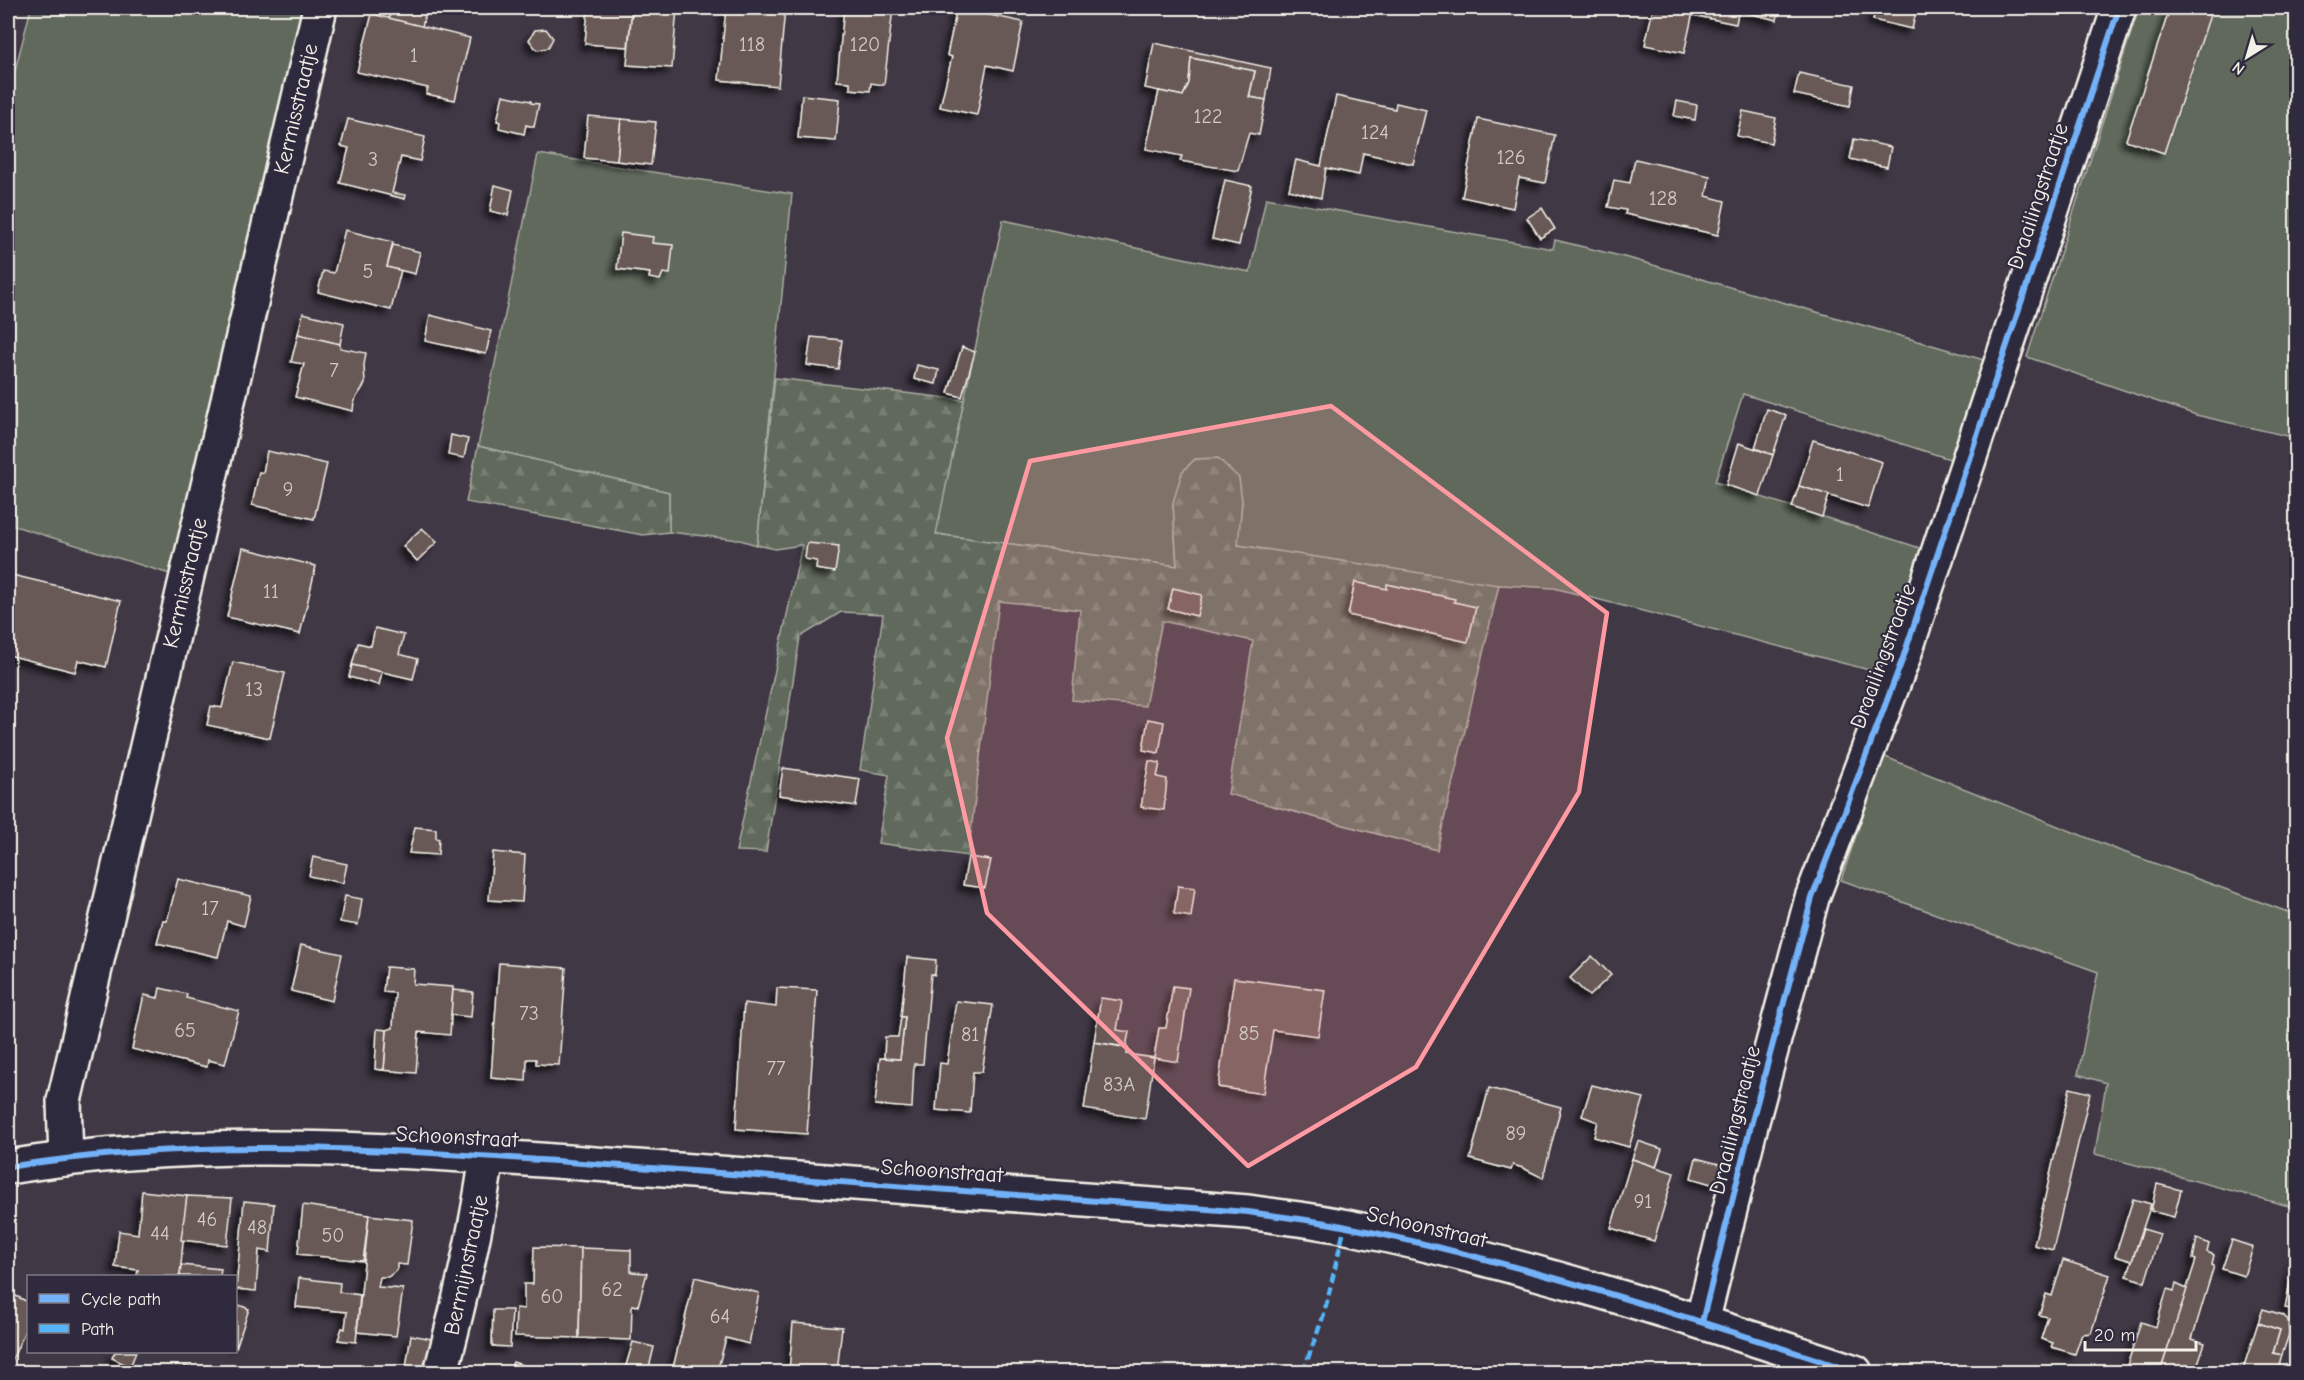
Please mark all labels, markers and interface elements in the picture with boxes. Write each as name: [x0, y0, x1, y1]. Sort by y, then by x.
north arrow: [2217, 27, 2277, 87]
house number: 118: [739, 33, 765, 56]
house number: 120: [850, 33, 880, 56]
street label: Kermisstraatje: [268, 41, 324, 177]
house number: 1: [410, 44, 418, 67]
text: N: [2229, 58, 2248, 79]
house number: 122: [1194, 105, 1222, 128]
street label: Draailingstraatje: [2002, 119, 2074, 273]
house number: 124: [1361, 121, 1389, 144]
house number: 126: [1496, 146, 1526, 169]
house number: 3: [368, 148, 378, 171]
house number: 128: [1649, 187, 1677, 210]
house number: 5: [363, 260, 373, 283]
house number: 7: [329, 359, 339, 382]
house number: 1: [1836, 463, 1844, 486]
house number: 9: [283, 478, 293, 501]
street label: Kermisstraatje: [157, 515, 213, 651]
house number: 11: [263, 580, 279, 603]
street label: Draailingstraatje: [1845, 580, 1921, 732]
house number: 13: [245, 678, 263, 701]
house number: 17: [201, 897, 219, 920]
house number: 73: [519, 1002, 539, 1025]
house number: 65: [174, 1019, 196, 1042]
house number: 85: [1238, 1022, 1260, 1045]
house number: 81: [961, 1023, 979, 1046]
street label: Draailingstraatje: [1704, 1043, 1766, 1197]
house number: 77: [767, 1057, 786, 1080]
house number: 83A: [1103, 1073, 1135, 1096]
street label: Schoonstraat: [395, 1121, 520, 1153]
house number: 89: [1506, 1122, 1526, 1145]
street label: Schoonstraat: [880, 1154, 1005, 1188]
house number: 91: [1634, 1190, 1652, 1213]
street label: Bermijnstraatje: [438, 1192, 494, 1338]
street label: Schoonstraat: [1364, 1201, 1490, 1254]
house number: 46: [197, 1208, 217, 1231]
house number: 48: [247, 1216, 267, 1239]
house number: 44: [150, 1222, 170, 1245]
house number: 50: [321, 1224, 345, 1247]
legend: [27, 1275, 237, 1353]
house number: 62: [601, 1278, 623, 1301]
house number: 60: [540, 1285, 564, 1308]
text: Cycle path: [81, 1289, 161, 1310]
house number: 64: [710, 1305, 730, 1328]
scale bar: [2085, 1314, 2196, 1352]
text: Path: [81, 1319, 114, 1340]
text: 20 m: [2094, 1325, 2135, 1346]

